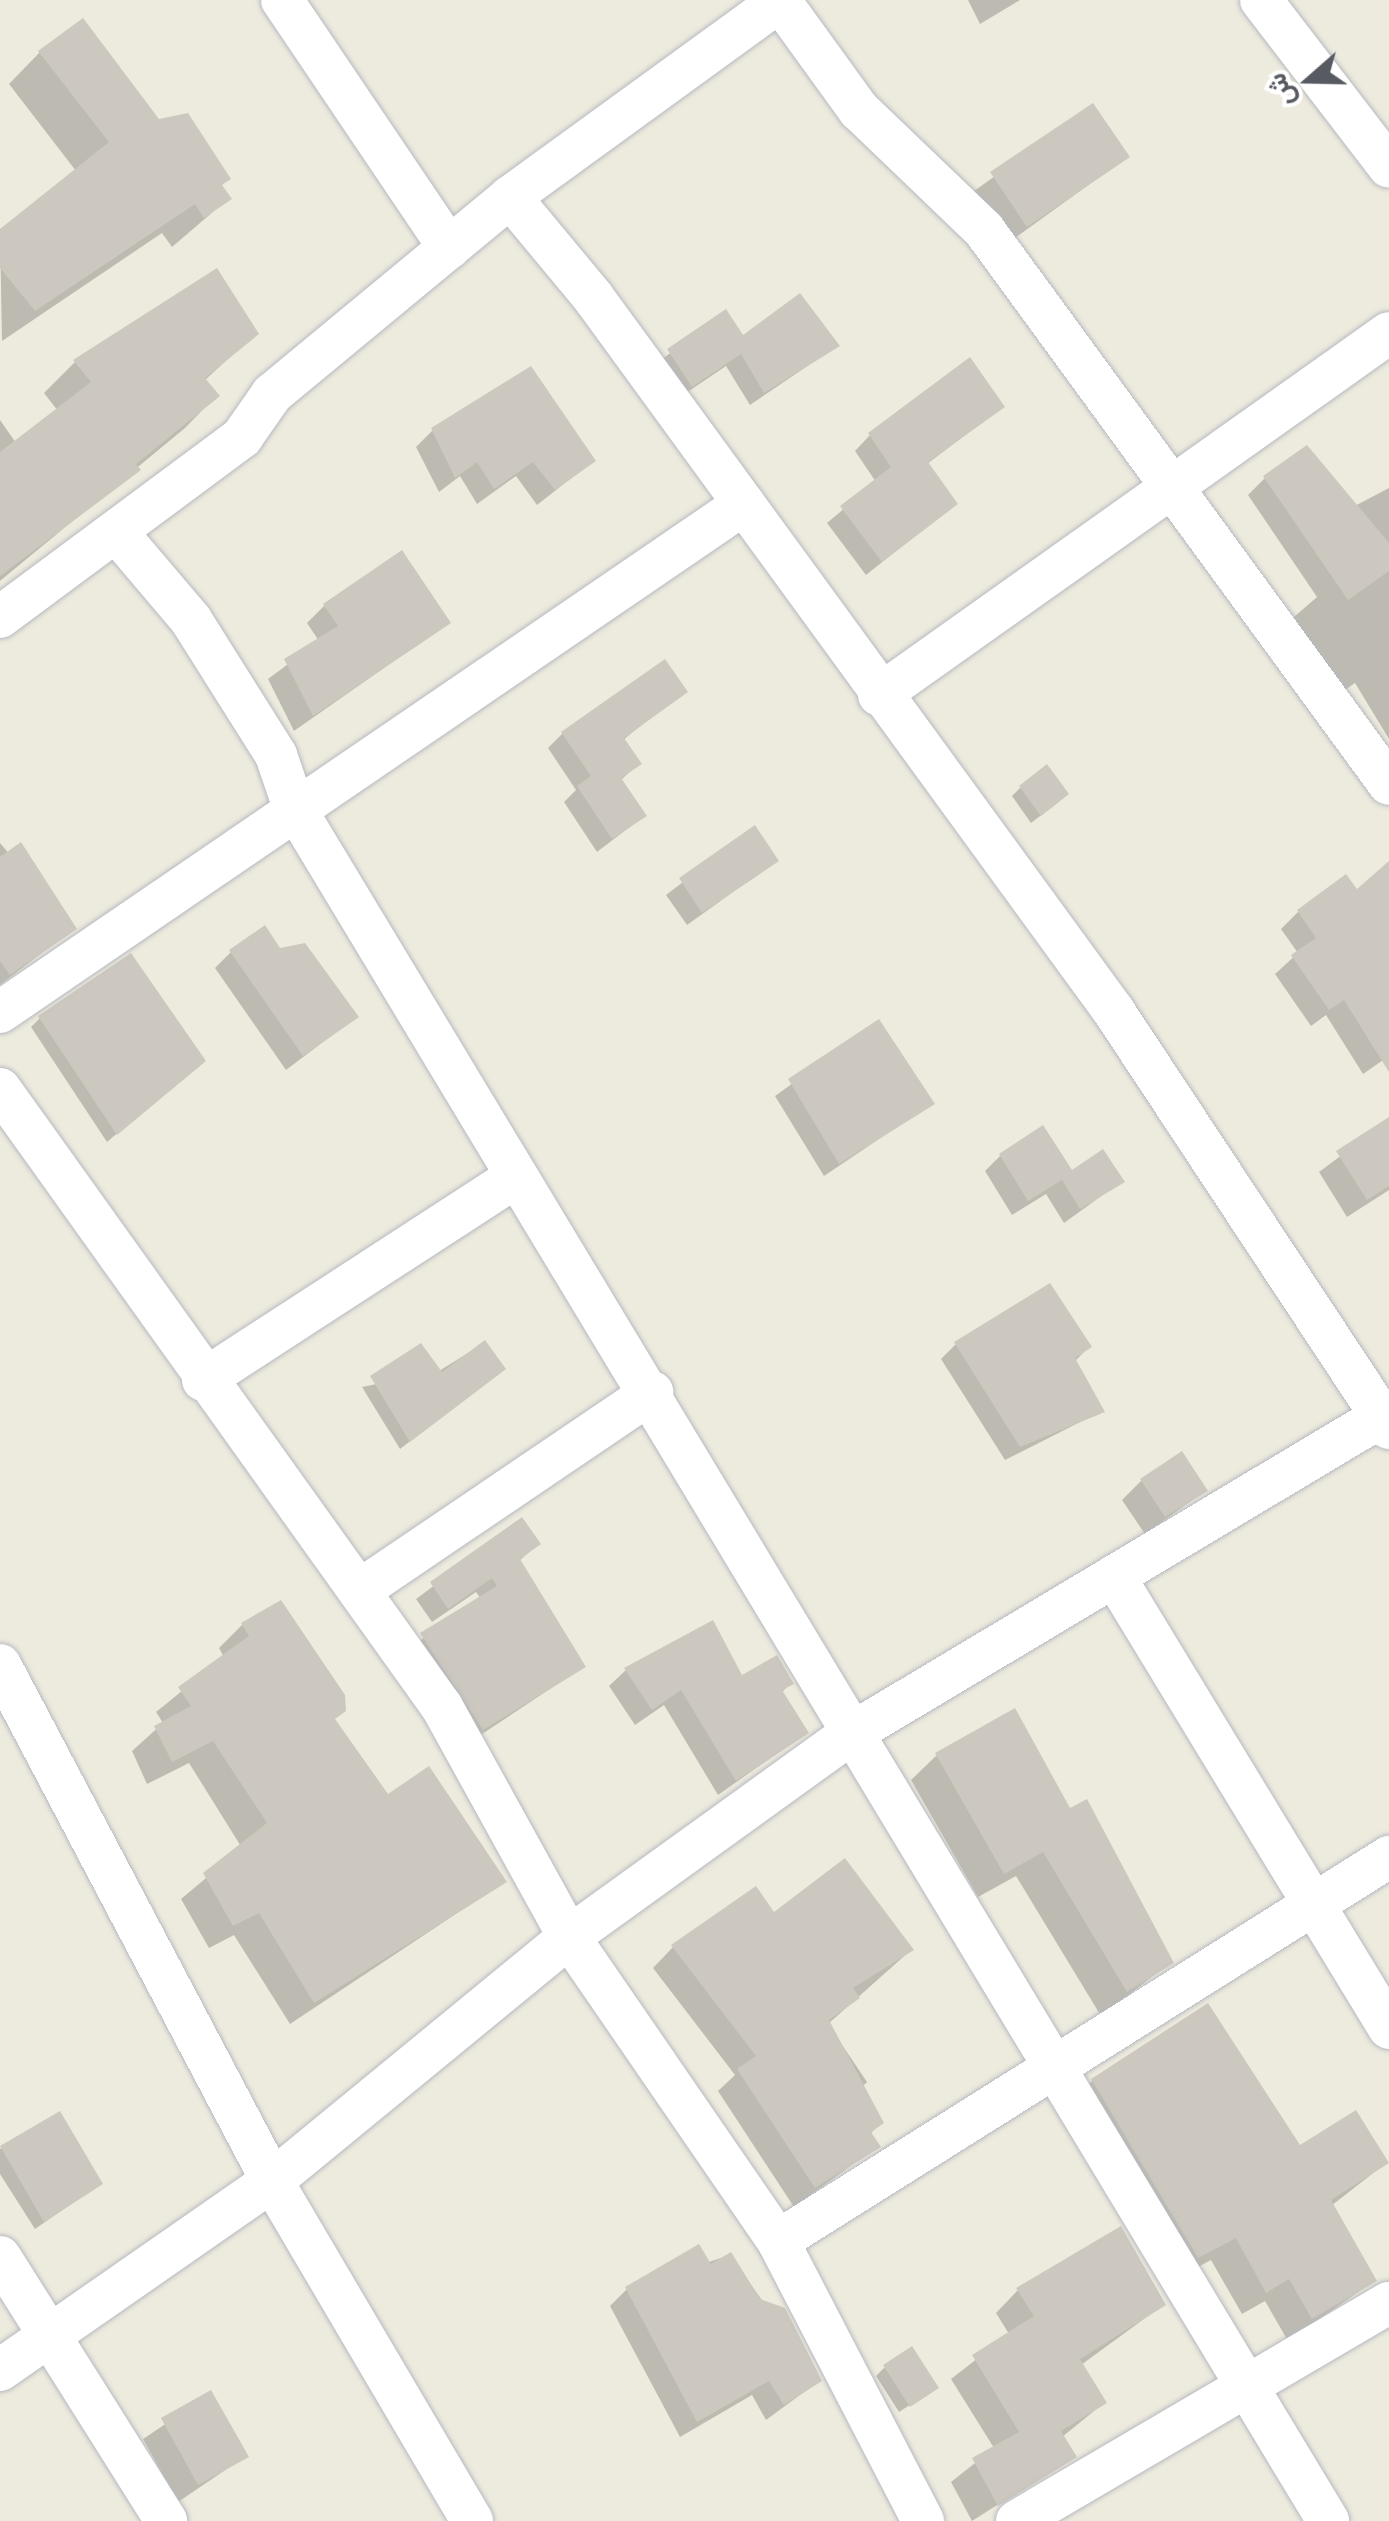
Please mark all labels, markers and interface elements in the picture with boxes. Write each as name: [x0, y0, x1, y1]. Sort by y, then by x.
north arrow: [1259, 30, 1359, 130]
text: ش: [1257, 68, 1304, 113]

